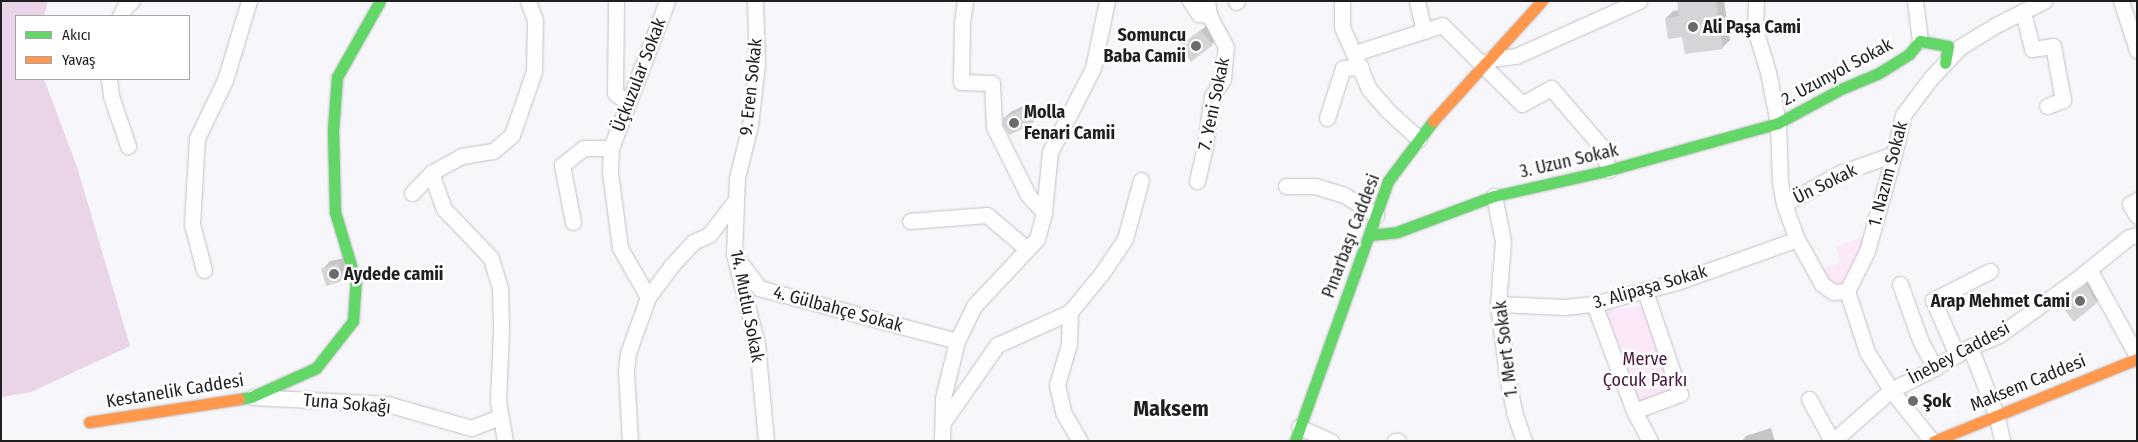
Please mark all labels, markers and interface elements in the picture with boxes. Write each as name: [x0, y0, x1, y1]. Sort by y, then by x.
legend: [15, 15, 190, 80]
street label: Üçkuzular Sokak: [607, 15, 671, 135]
place label: Ali Paşa Cami: [1703, 16, 1801, 38]
marker: Ali Paşa Cami: [1687, 21, 1699, 33]
place label: Somuncu Baba Camii: [1103, 25, 1186, 68]
text: Akıcı: [62, 26, 91, 44]
street label: 2. Uzunyol Sokak: [1778, 34, 1896, 110]
street label: 9. Eren Sokak: [735, 38, 767, 136]
marker: Somuncu Baba Camii: [1190, 40, 1202, 52]
text: Yavaş: [62, 51, 96, 69]
street label: 7. Yeni Sokak: [1194, 56, 1234, 152]
place label: Molla Fenari Camii: [1024, 102, 1115, 144]
marker: Molla Fenari Camii: [1008, 117, 1020, 129]
street label: 1. Nazım Sokak: [1864, 119, 1912, 229]
street label: 3. Uzun Sokak: [1518, 139, 1620, 183]
street label: Ün Sokak: [1790, 159, 1860, 209]
street label: Pınarbaşı Caddesi: [1317, 171, 1385, 301]
street label: 14. Mutlu Sokak: [726, 248, 768, 364]
street label: 3. Alipaşa Sokak: [1591, 260, 1709, 314]
place label: Aydede camii: [344, 263, 443, 285]
marker: Aydede camii: [328, 268, 340, 280]
street label: 4. Gülbahçe Sokak: [771, 281, 905, 337]
place label: Arap Mehmet Cami: [1931, 290, 2070, 312]
marker: Arap Mehmet Cami: [2074, 295, 2086, 307]
street label: 1. Mert Sokak: [1489, 300, 1523, 398]
street label: İnebey Caddesi: [1905, 317, 2013, 389]
park label: Merve Çocuk Parkı: [1603, 349, 1687, 392]
street label: Maksem Caddesi: [1967, 350, 2089, 416]
street label: Kestanelik Caddesi: [105, 369, 245, 413]
street label: Tuna Sokağı: [302, 389, 392, 419]
place label: Şok: [1923, 390, 1951, 412]
marker: Şok: [1907, 395, 1919, 407]
district label: Maksem: [1133, 396, 1209, 422]

